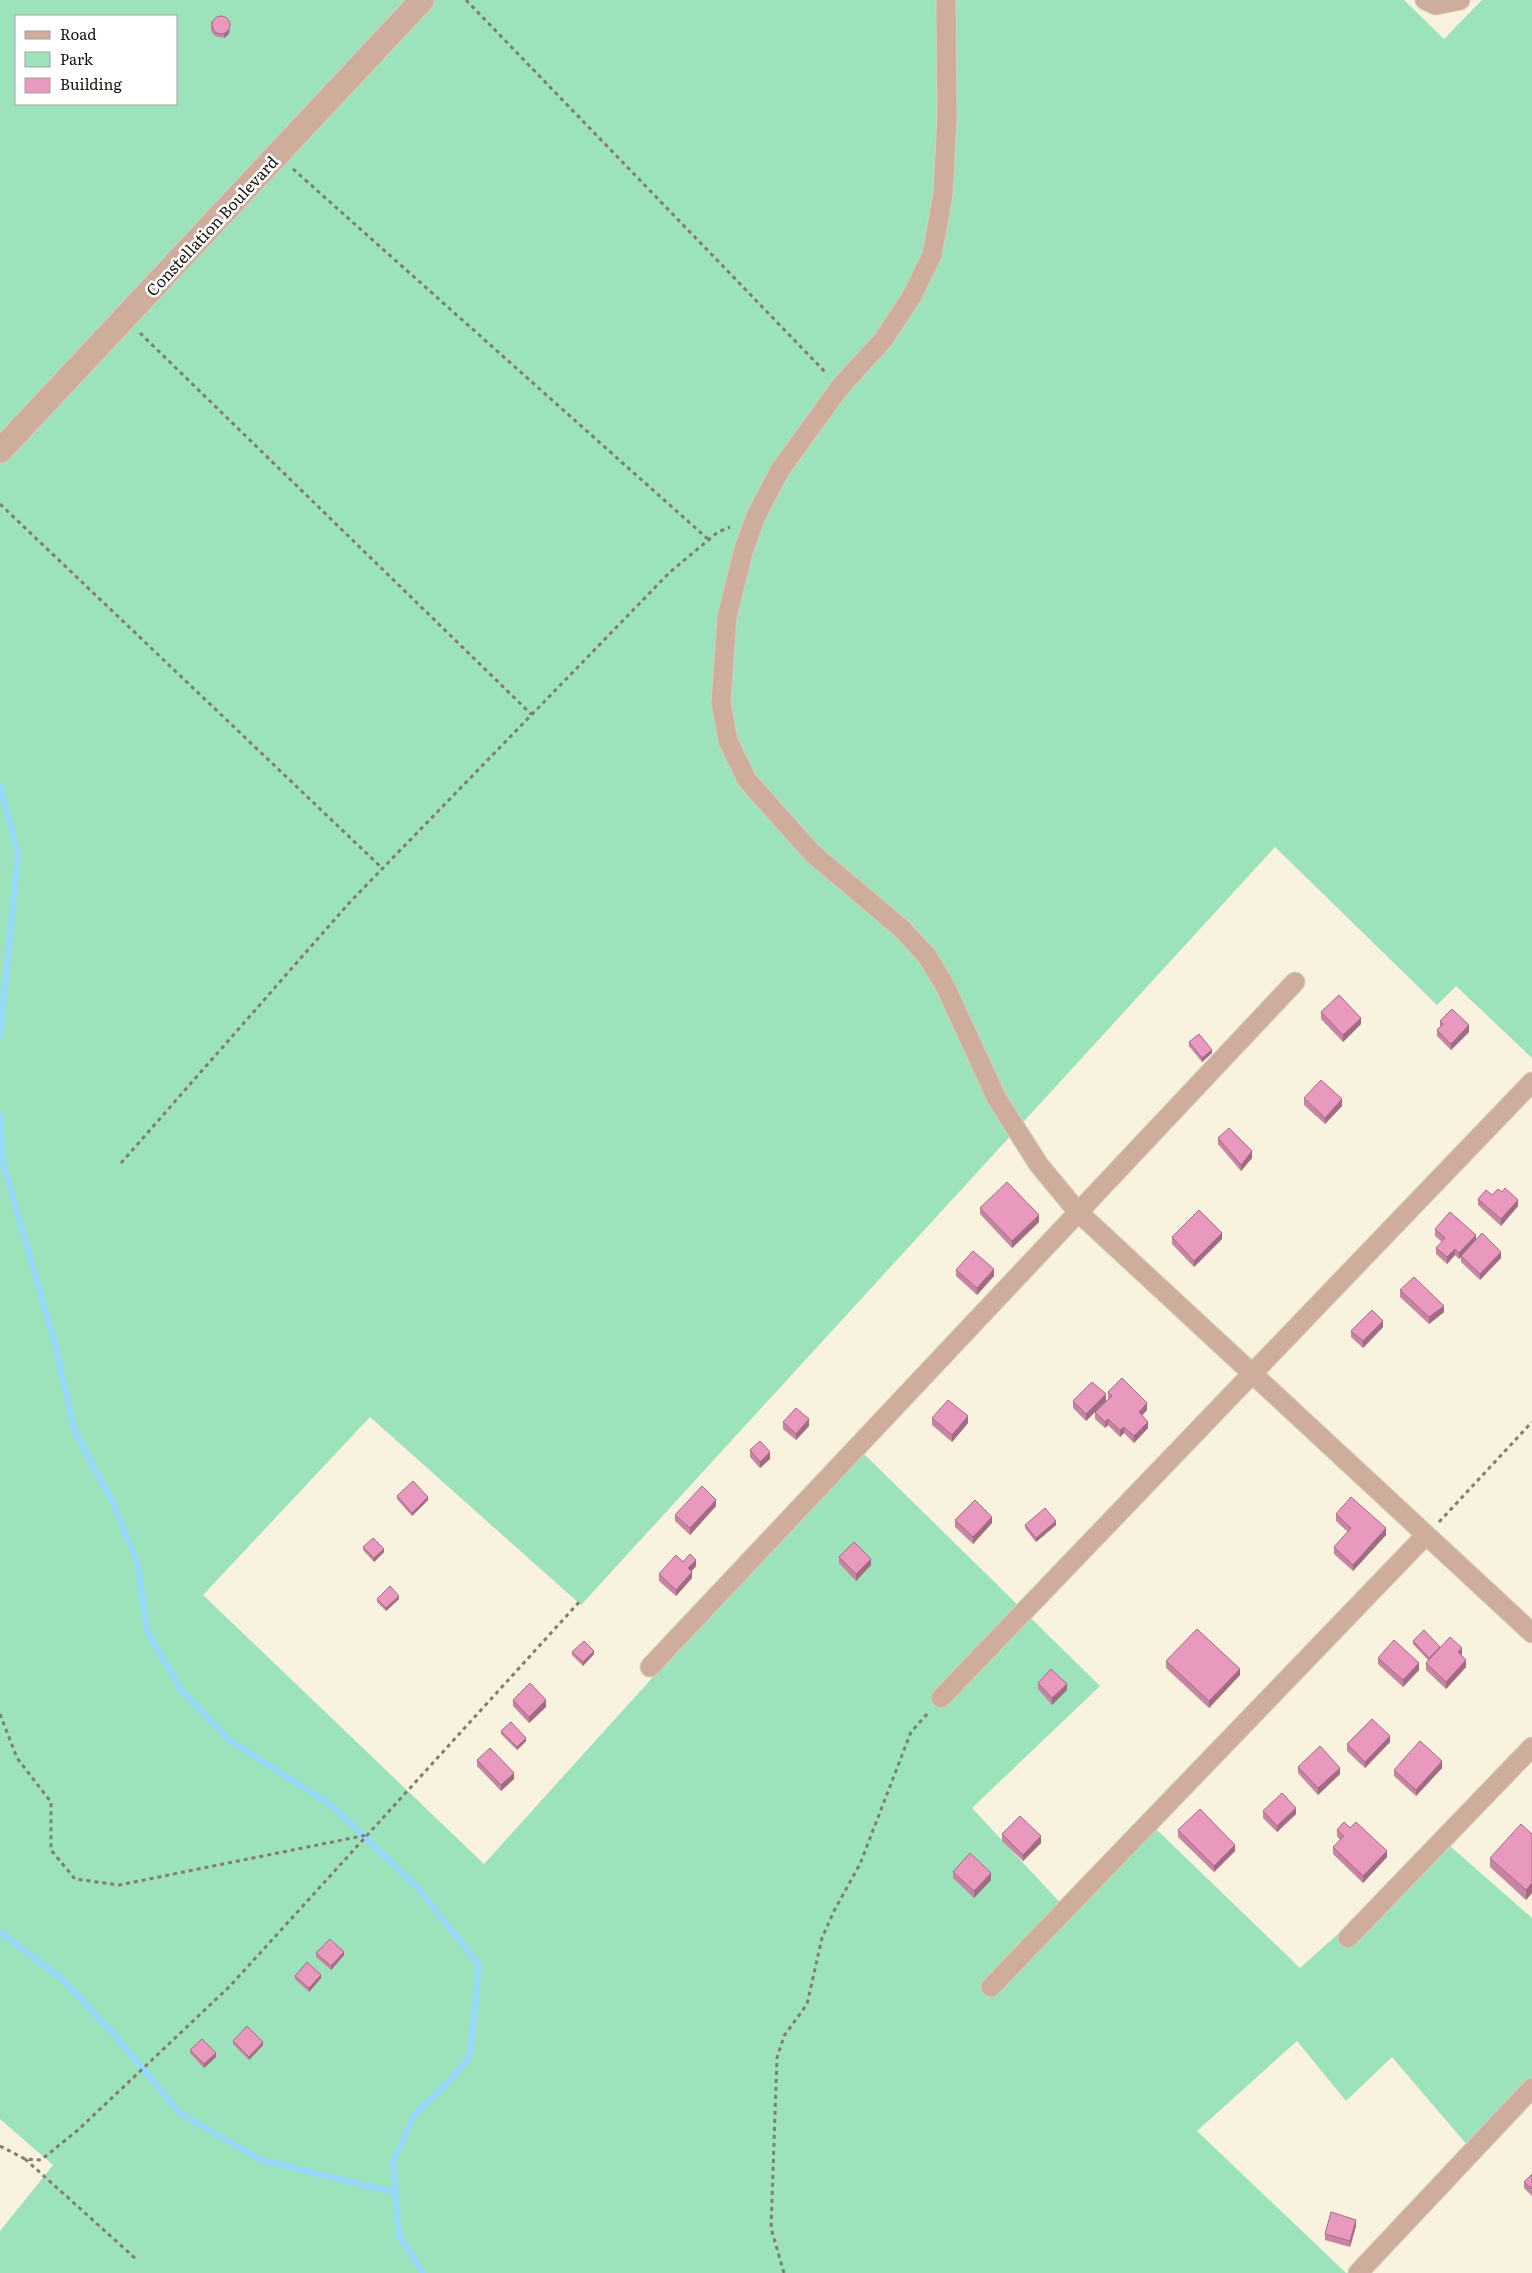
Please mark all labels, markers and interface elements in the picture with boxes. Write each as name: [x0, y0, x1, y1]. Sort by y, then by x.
legend: [15, 15, 178, 105]
text: Road: [60, 22, 96, 45]
text: Park: [60, 47, 94, 70]
text: Building: [60, 72, 122, 95]
street label: Constellation Boulevard: [140, 150, 283, 301]

